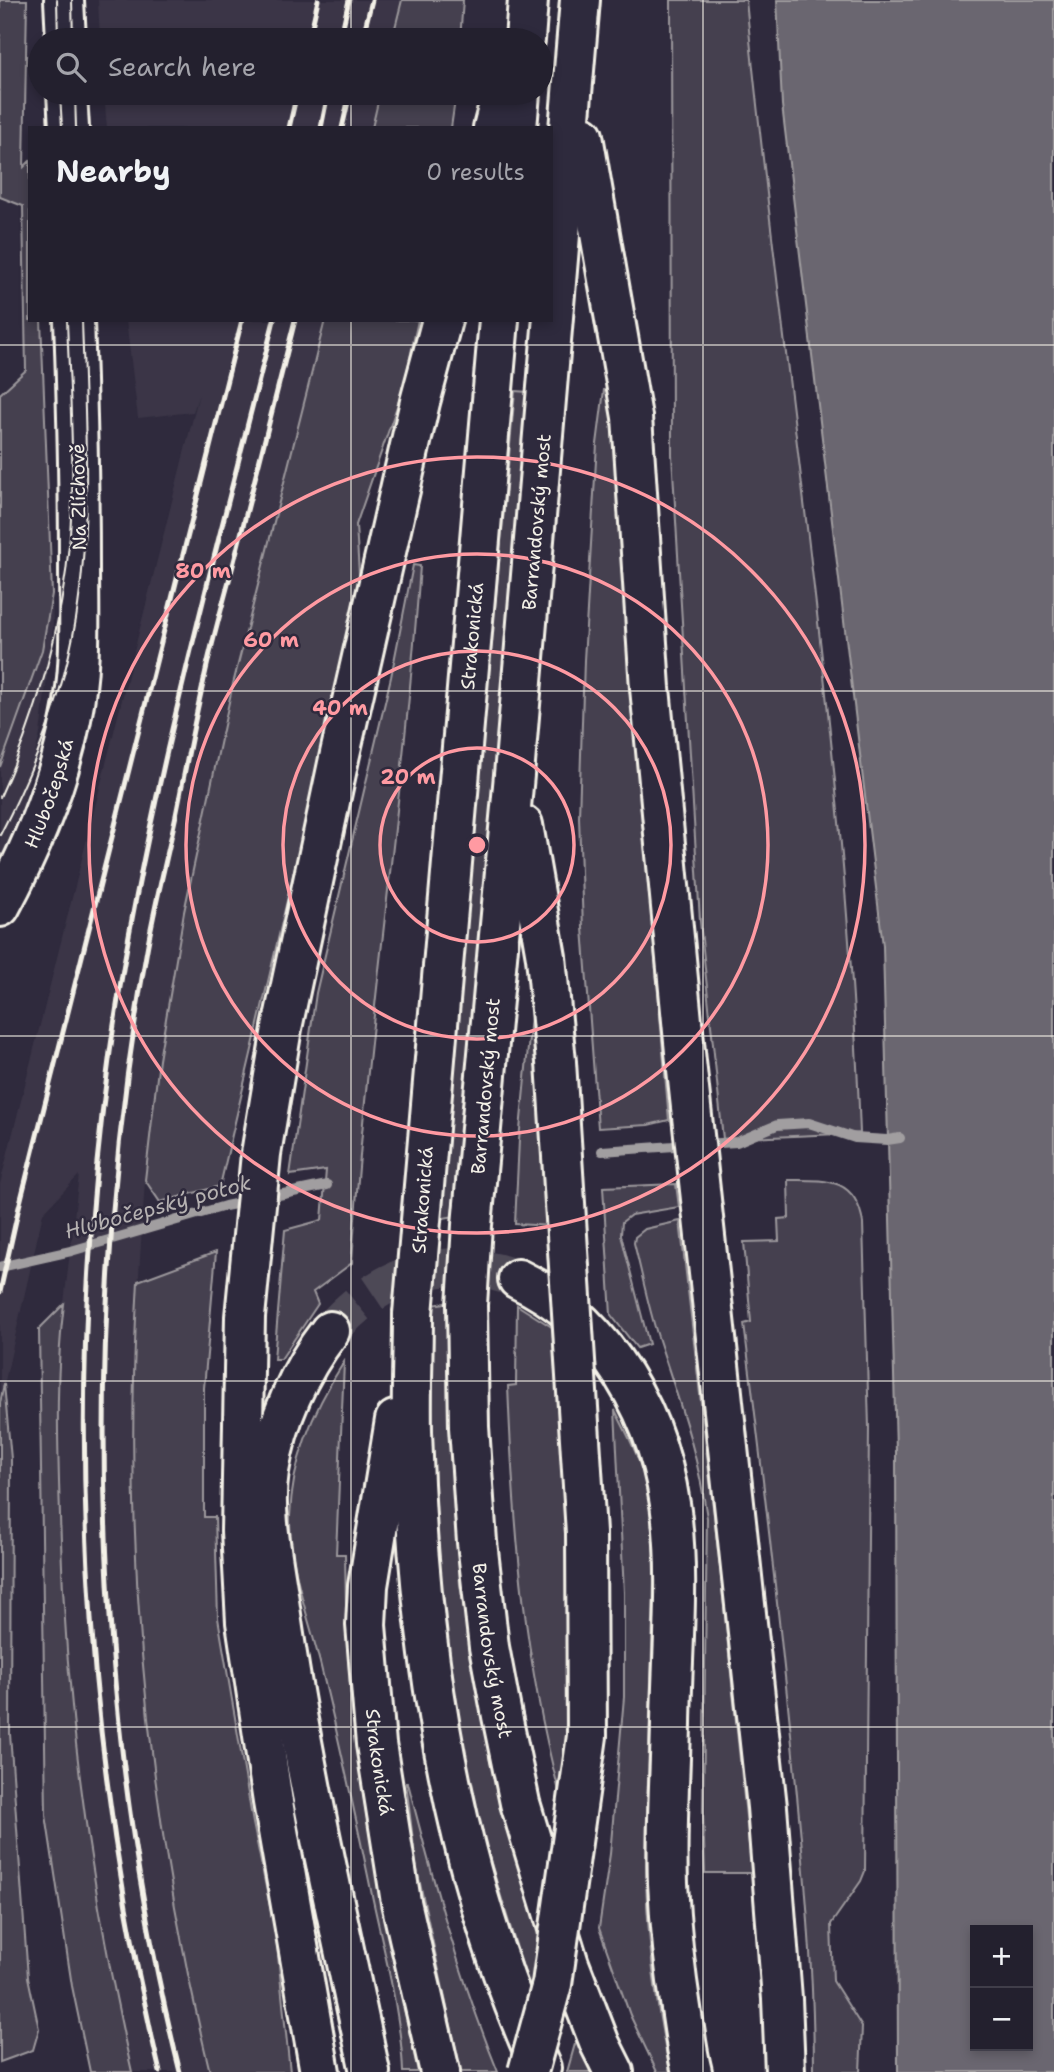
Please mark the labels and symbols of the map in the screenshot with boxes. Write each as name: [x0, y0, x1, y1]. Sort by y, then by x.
street label: Barrandovský most: [516, 433, 557, 611]
street label: Na Zlíchově: [65, 443, 92, 551]
text: 80 m: [175, 557, 231, 585]
street label: Strakonická: [455, 581, 489, 691]
text: 60 m: [243, 626, 299, 654]
text: 40 m: [312, 694, 368, 722]
street label: Hlubočepská: [19, 736, 79, 852]
text: 20 m: [380, 763, 436, 791]
centre of rings: [465, 833, 489, 857]
street label: Barrandovský most: [465, 997, 506, 1175]
street label: Strakonická: [406, 1145, 439, 1254]
water label: Hlubočepský potok: [61, 1169, 255, 1245]
street label: Barrandovský most: [466, 1562, 518, 1741]
street label: Strakonická: [360, 1708, 399, 1817]

